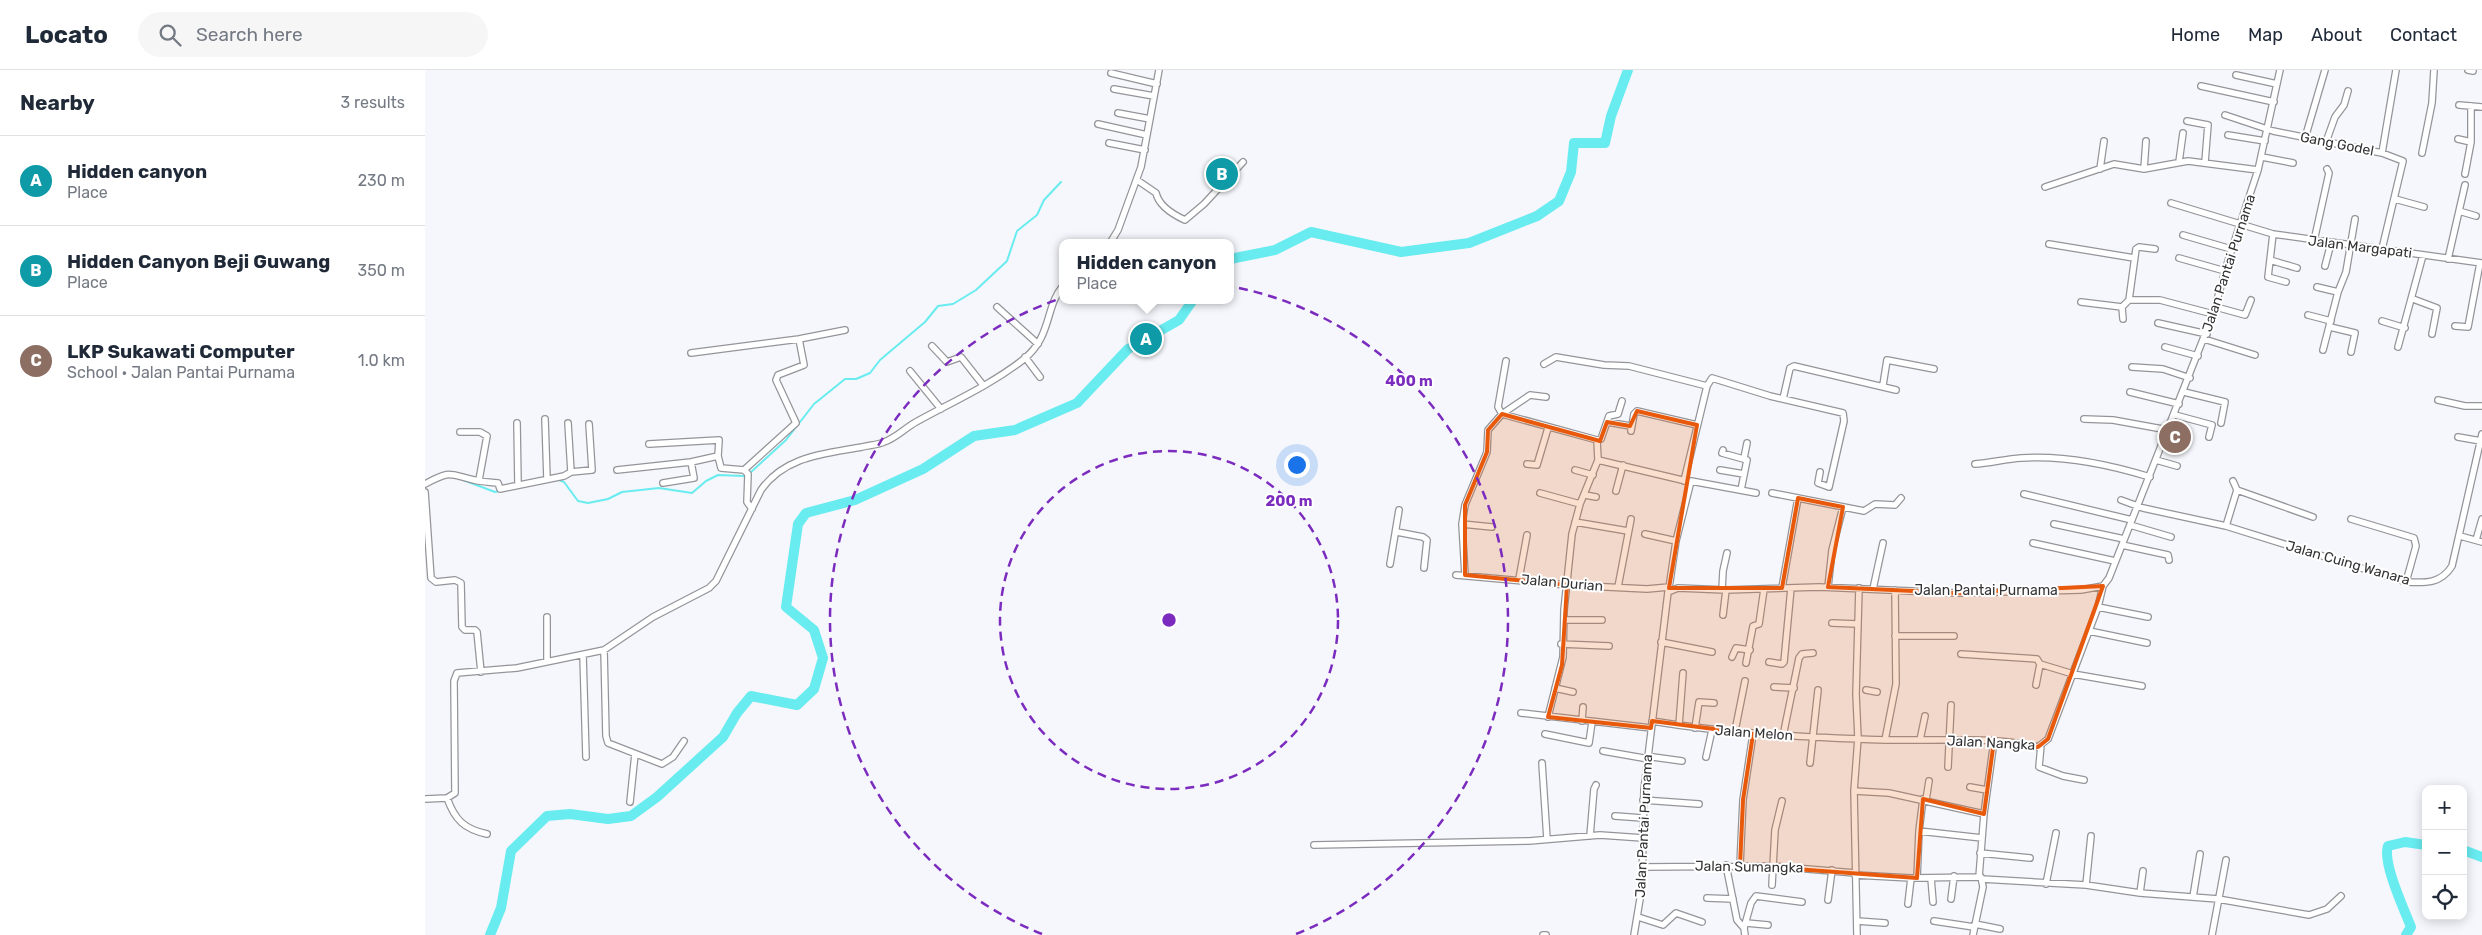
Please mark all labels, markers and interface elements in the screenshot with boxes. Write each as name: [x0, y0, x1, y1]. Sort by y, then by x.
search box: [138, 12, 488, 57]
text: Locato: [25, 21, 108, 49]
icon: search: [156, 21, 184, 49]
text: Search here: [196, 23, 303, 46]
text: Home: [2171, 24, 2220, 46]
text: Map: [2248, 24, 2283, 46]
text: About: [2311, 24, 2362, 46]
text: Contact: [2390, 24, 2457, 46]
text: Nearby: [20, 90, 95, 115]
text: 3 results: [340, 93, 405, 112]
street label: Gang Godel: [2299, 129, 2375, 159]
pin: B: [1206, 155, 1238, 193]
text: Hidden canyon: [67, 160, 207, 183]
text: A: [30, 171, 42, 190]
text: 230 m: [358, 171, 405, 190]
text: Place: [67, 183, 108, 202]
street label: Jalan Pantai Purnama: [2199, 192, 2259, 334]
street label: Jalan Margapati: [2307, 232, 2413, 262]
popup: [1059, 239, 1234, 304]
text: Hidden Canyon Beji Guwang: [67, 250, 330, 273]
text: Hidden canyon: [1076, 251, 1217, 274]
text: B: [30, 261, 42, 280]
text: 350 m: [358, 261, 405, 280]
text: Place: [67, 273, 108, 292]
text: Place: [1076, 274, 1117, 293]
pin: A: [1130, 320, 1162, 358]
text: LKP Sukawati Computer: [67, 340, 295, 363]
text: C: [30, 351, 42, 370]
text: 1.0 km: [358, 351, 405, 370]
text: School · Jalan Pantai Purnama: [67, 363, 295, 382]
text: 400 m: [1385, 372, 1433, 390]
pin: C: [2159, 418, 2191, 456]
your location: [1284, 452, 1310, 478]
text: 200 m: [1265, 492, 1313, 510]
street label: Jalan Cuing Wanara: [2284, 537, 2412, 589]
street label: Jalan Durian: [1520, 571, 1604, 595]
street label: Jalan Pantai Purnama: [1914, 582, 2058, 599]
centre of rings: [1160, 611, 1178, 629]
street label: Jalan Melon: [1714, 722, 1794, 744]
street label: Jalan Nangka: [1946, 732, 2036, 754]
street label: Jalan Pantai Purnama: [1632, 754, 1656, 898]
map controls: [2422, 785, 2467, 920]
button: +: [2422, 785, 2467, 830]
button: −: [2422, 830, 2467, 875]
street label: Jalan Sumangka: [1695, 858, 1803, 876]
button: locate: [2422, 875, 2467, 920]

